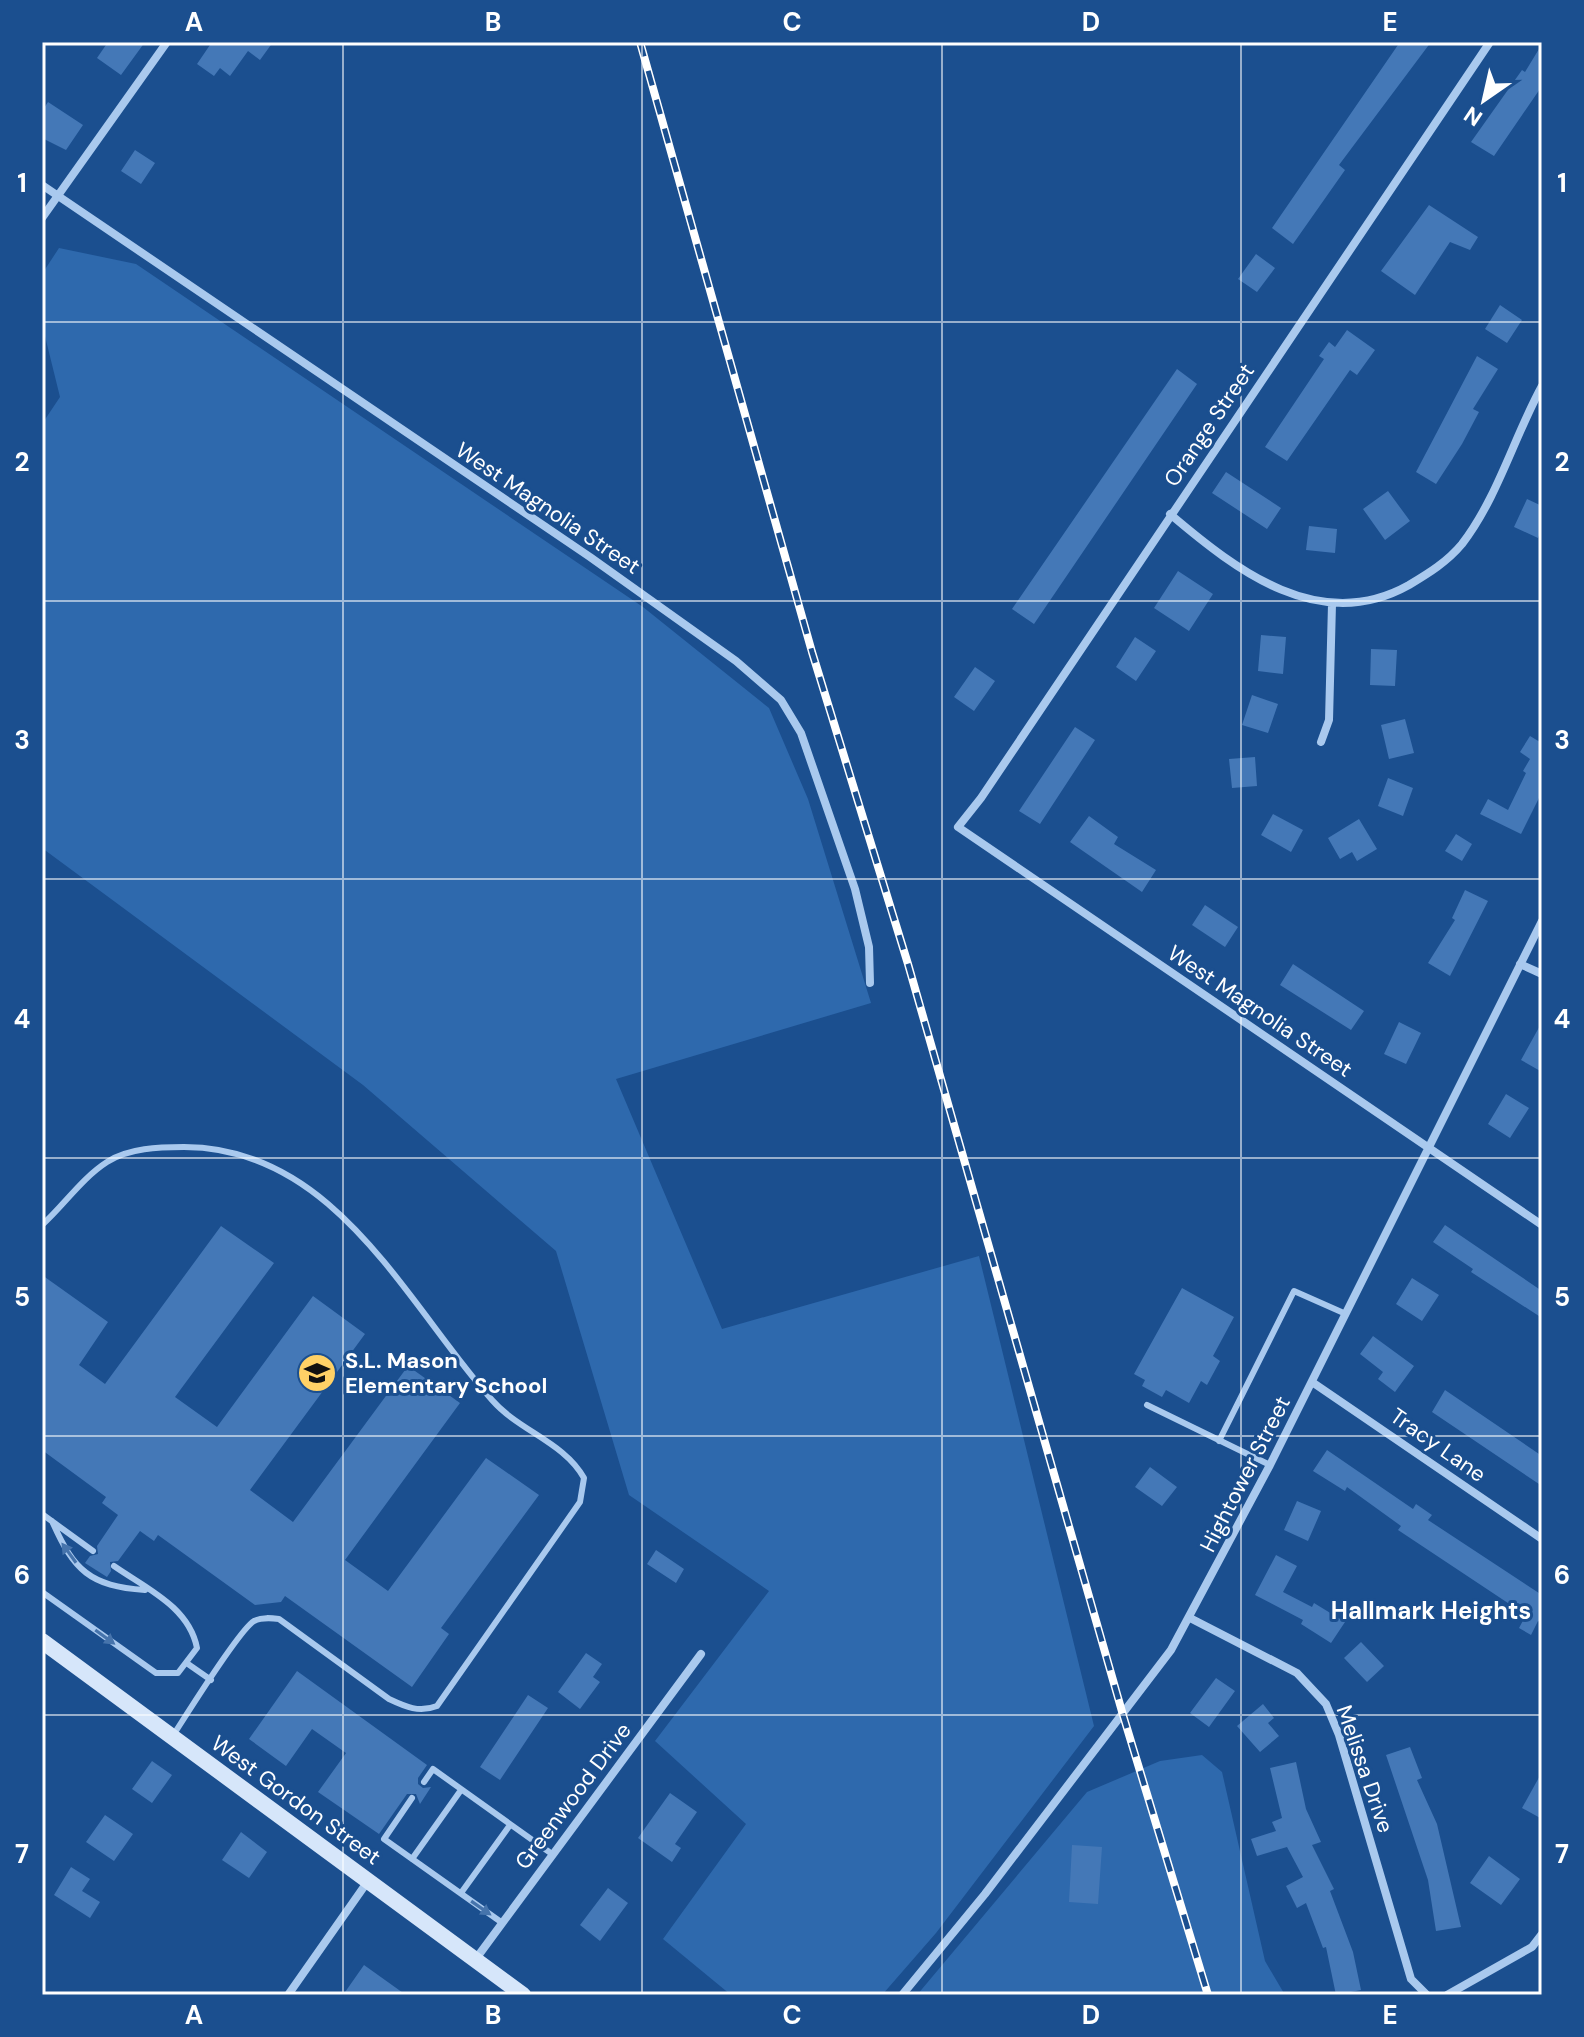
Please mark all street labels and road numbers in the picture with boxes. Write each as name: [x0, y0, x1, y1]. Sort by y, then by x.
street label: Orange Street: [1157, 358, 1261, 492]
street label: West Magnolia Street: [450, 435, 646, 581]
street label: West Magnolia Street: [1162, 938, 1358, 1084]
street label: Hightower Street: [1193, 1391, 1297, 1557]
street label: Tracy Lane: [1384, 1401, 1492, 1489]
street label: Melissa Drive: [1330, 1701, 1400, 1837]
street label: Greenwood Drive: [508, 1717, 638, 1875]
street label: West Gordon Street: [205, 1729, 387, 1871]

